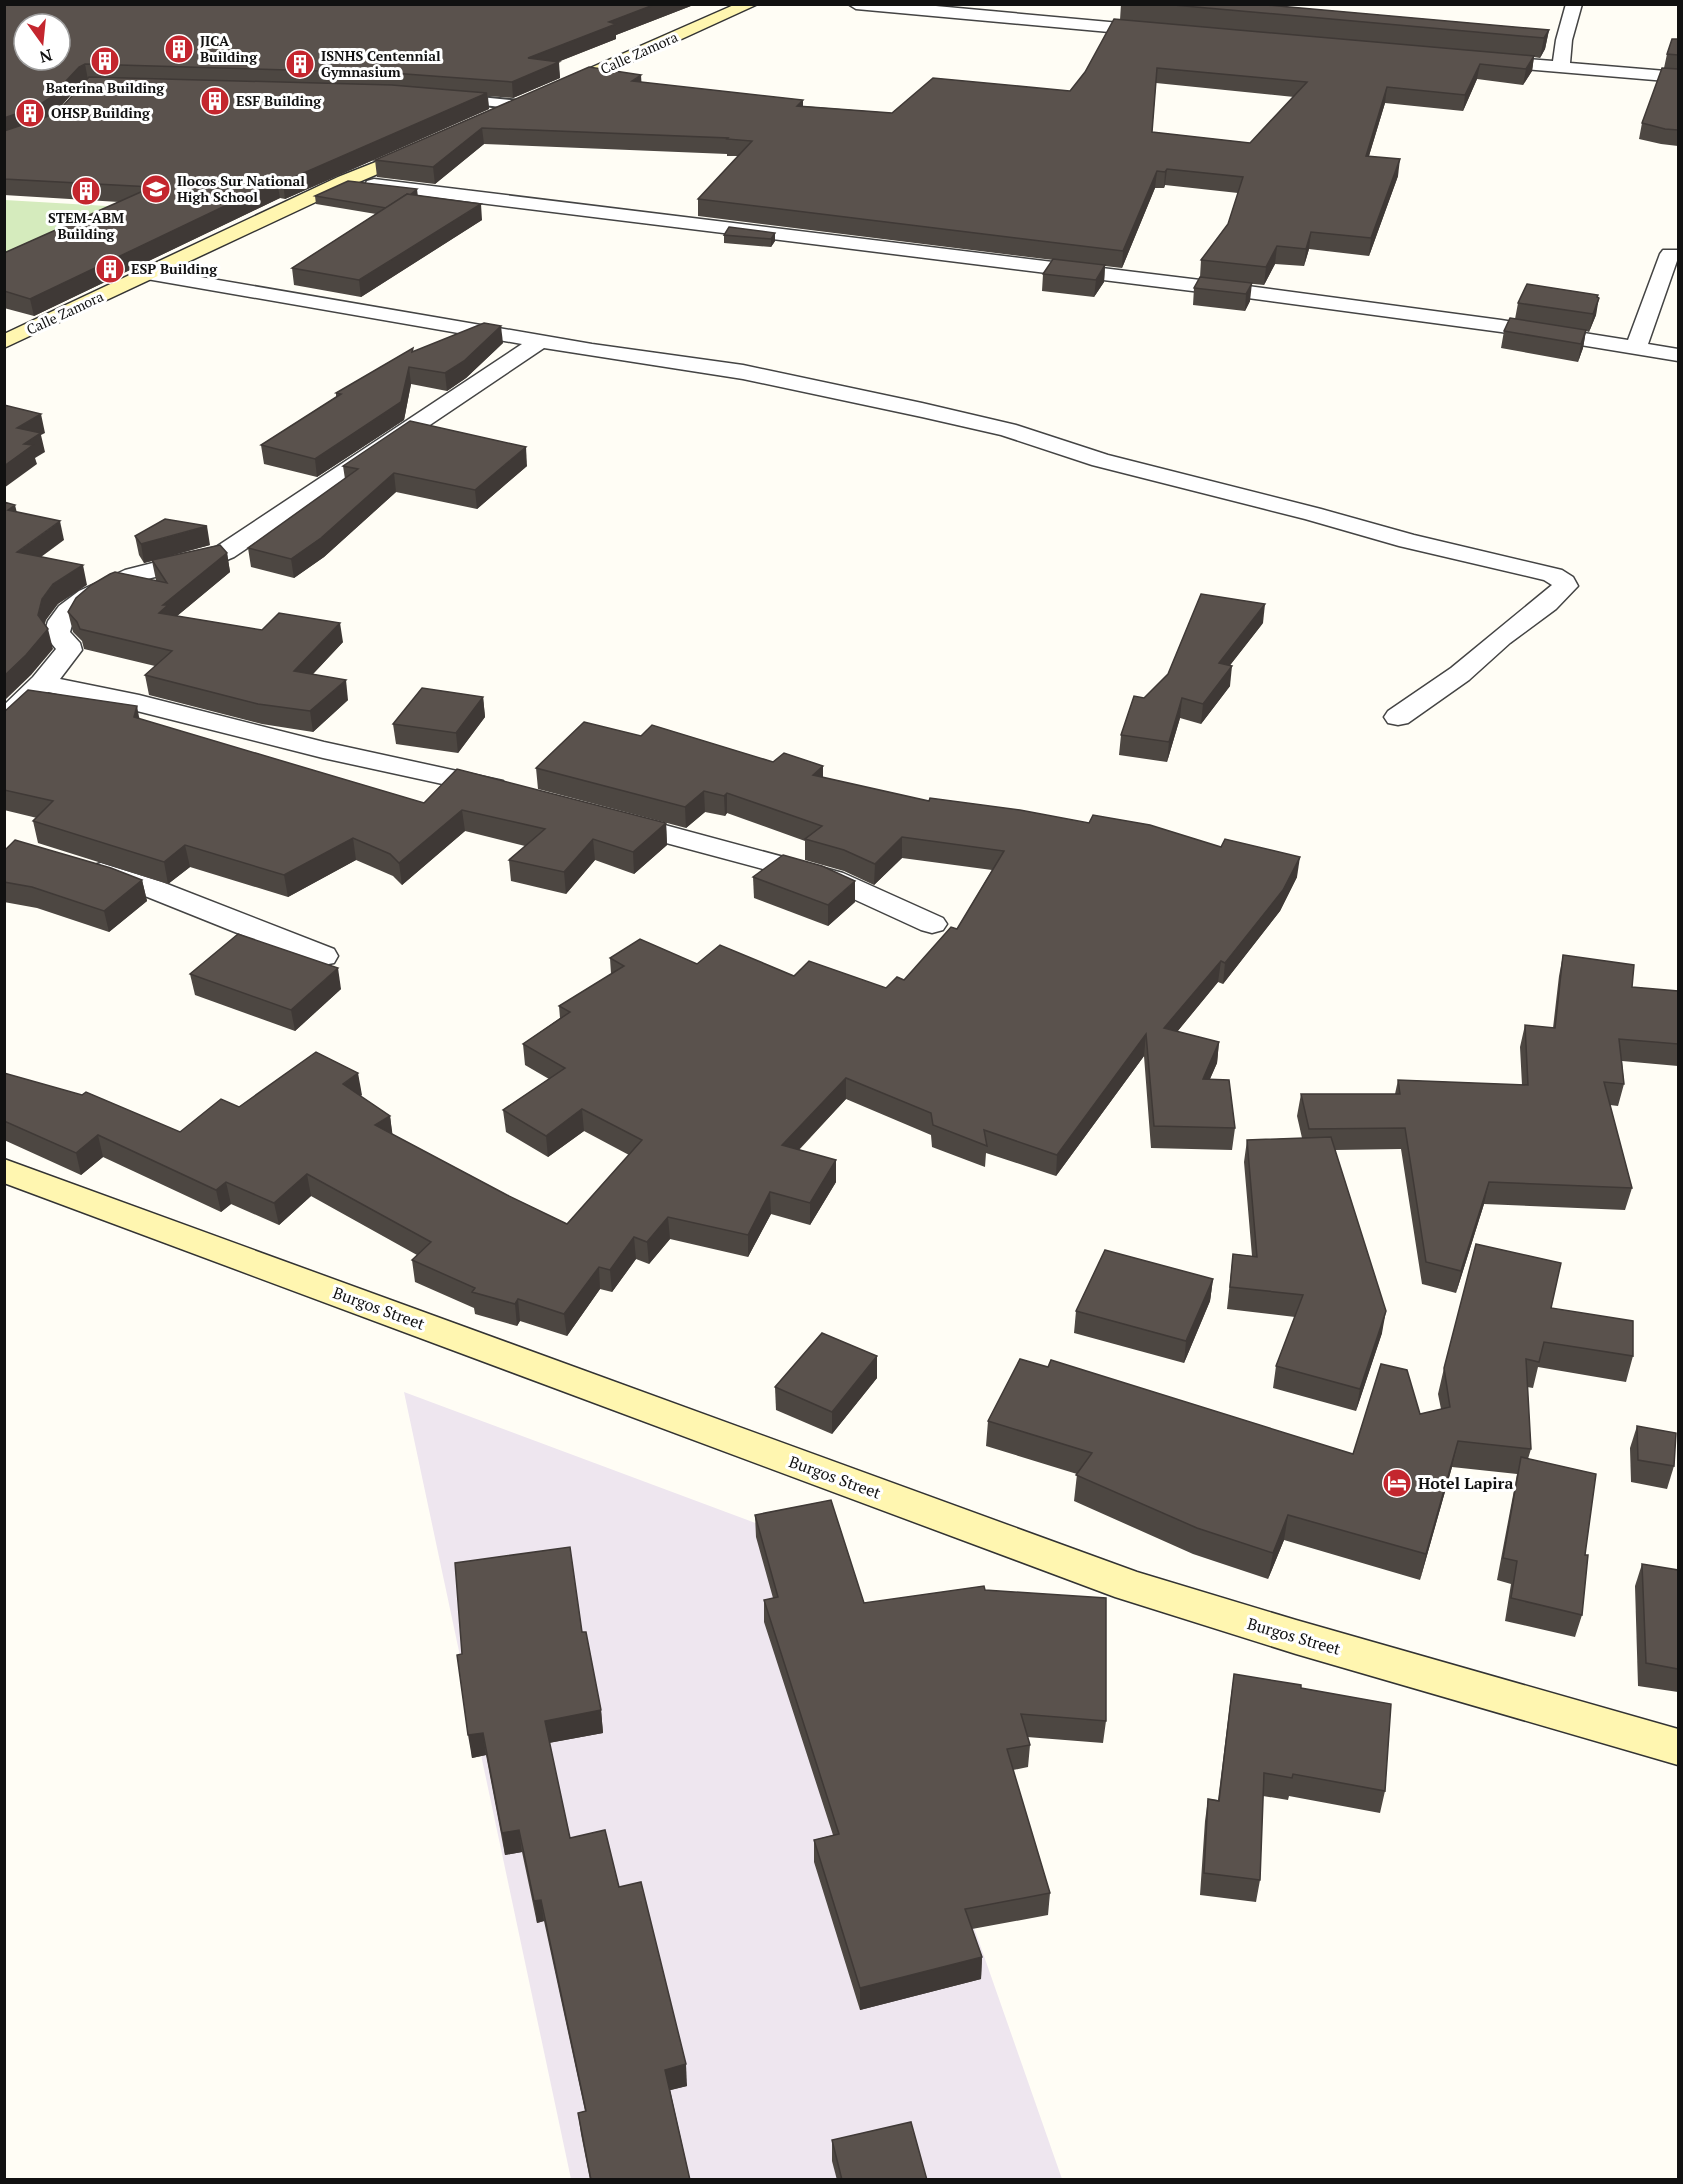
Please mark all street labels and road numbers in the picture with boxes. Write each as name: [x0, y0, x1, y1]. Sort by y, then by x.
street label: Calle Zamora: [597, 27, 681, 78]
street label: Calle Zamora: [23, 286, 106, 339]
street label: Burgos Street: [330, 1281, 428, 1335]
street label: Burgos Street: [786, 1450, 884, 1504]
street label: Burgos Street: [1245, 1612, 1343, 1660]

